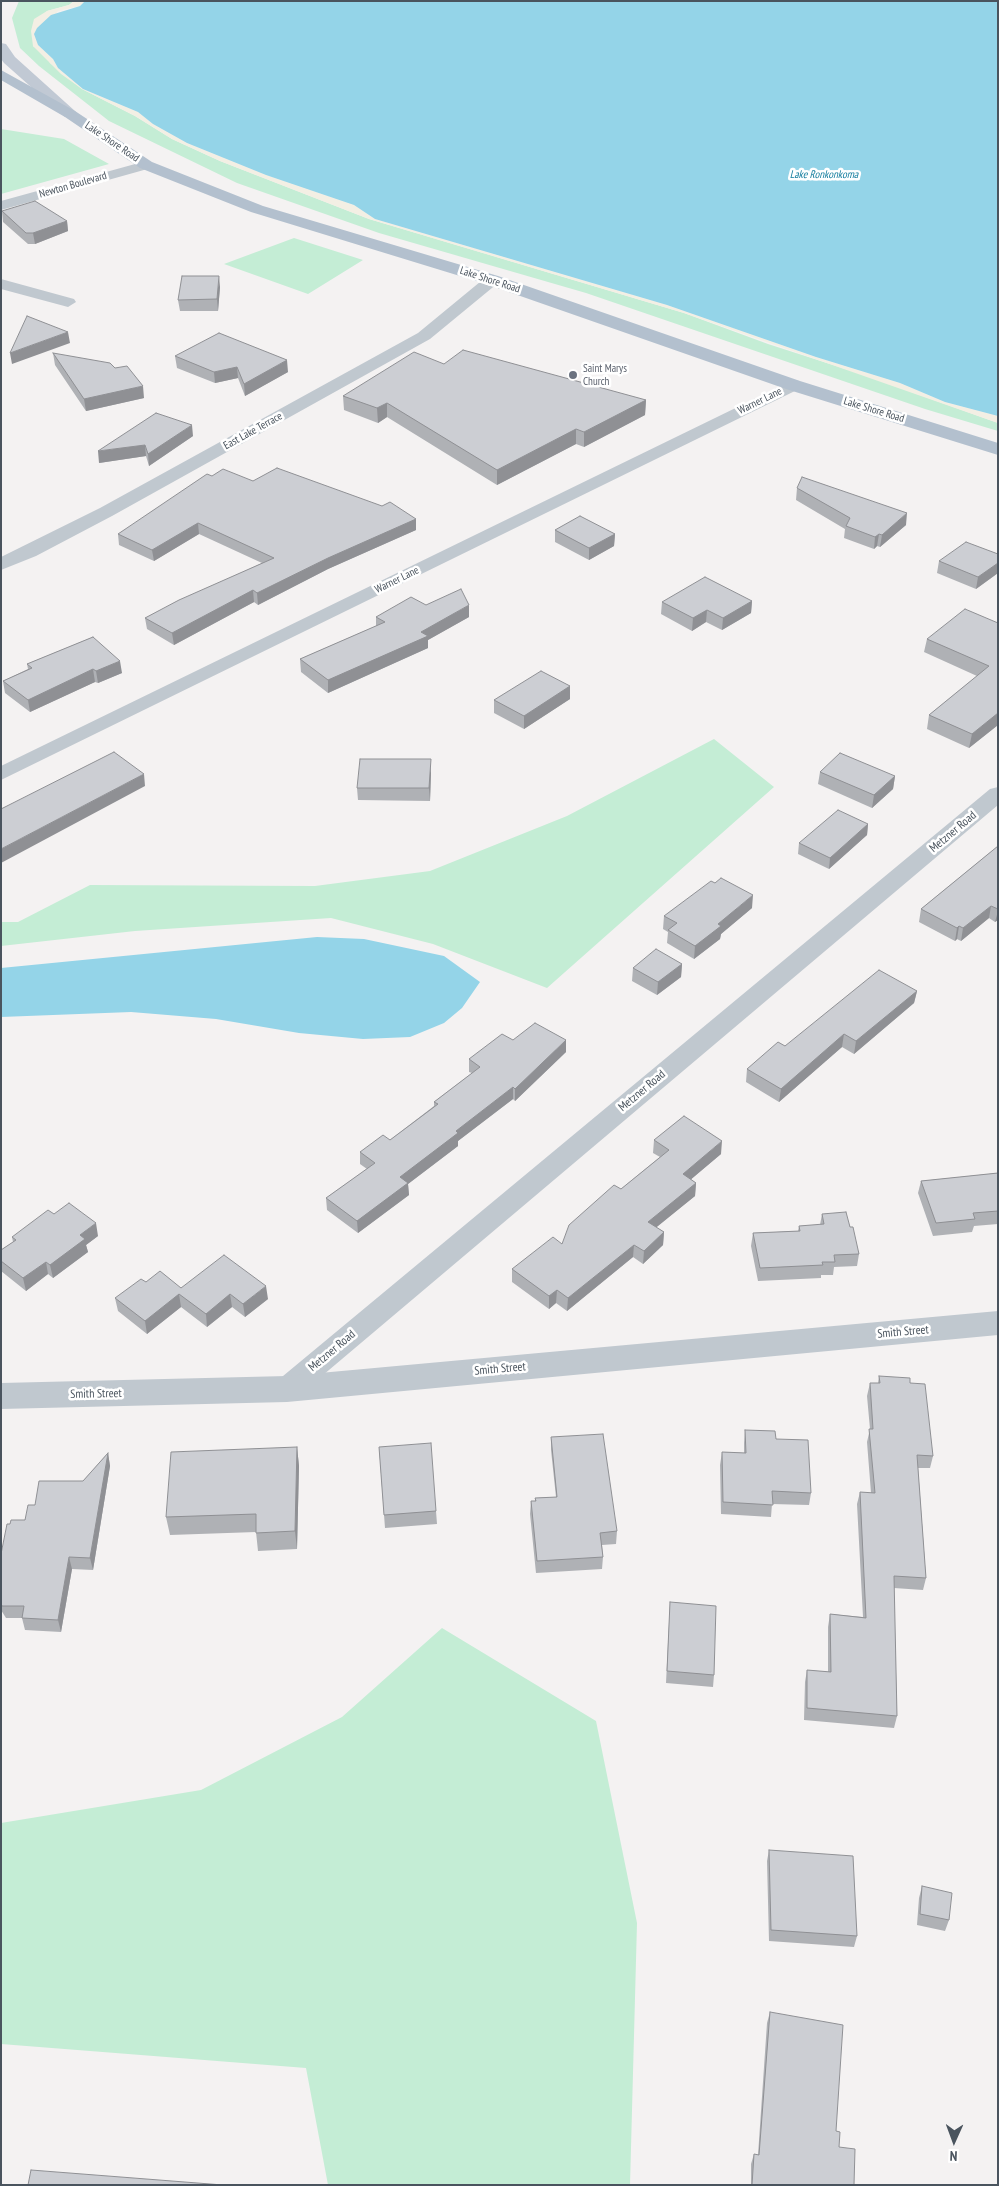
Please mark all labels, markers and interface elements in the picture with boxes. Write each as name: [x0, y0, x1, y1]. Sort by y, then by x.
street label: Lake Shore Road: [82, 119, 142, 165]
water label: Lake Ronkonkoma: [790, 168, 858, 182]
street label: Newton Boulevard: [38, 169, 108, 201]
street label: Lake Shore Road: [458, 264, 522, 296]
place label: Saint Marys Church: [583, 362, 627, 388]
marker: Saint Marys Church: [567, 369, 579, 381]
street label: Warner Lane: [736, 385, 784, 417]
street label: Lake Shore Road: [842, 395, 906, 425]
street label: East Lake Terrace: [221, 409, 285, 453]
street label: Warner Lane: [373, 564, 421, 596]
street label: Metzner Road: [927, 808, 979, 856]
street label: Metzner Road: [616, 1067, 668, 1115]
street label: Smith Street: [877, 1323, 929, 1341]
street label: Metzner Road: [306, 1327, 358, 1375]
street label: Smith Street: [474, 1360, 526, 1378]
street label: Smith Street: [70, 1386, 122, 1402]
north arrow: [929, 2116, 979, 2166]
text: N: [949, 2147, 958, 2165]

